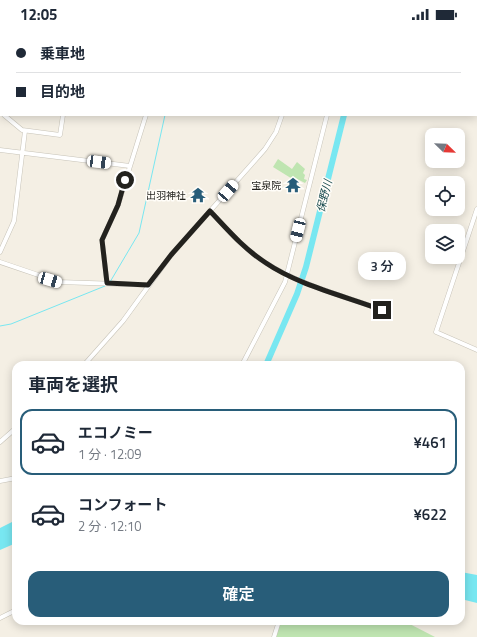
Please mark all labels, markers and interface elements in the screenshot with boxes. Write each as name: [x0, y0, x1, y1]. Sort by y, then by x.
text: 12:05: [20, 3, 57, 26]
text: 乗車地: [40, 42, 85, 65]
text: 目的地: [40, 80, 85, 103]
north arrow: [425, 128, 465, 168]
map controls: [425, 128, 465, 264]
car: [86, 155, 112, 169]
route start: [116, 171, 134, 189]
temple icon: 宝泉院: [284, 176, 302, 194]
button: locate: [425, 176, 465, 216]
water label: 保野川: [312, 177, 336, 214]
car: [216, 178, 240, 204]
place label: 宝泉院: [251, 178, 281, 193]
temple icon: 出羽神社: [189, 186, 207, 204]
place label: 出羽神社: [146, 188, 186, 203]
car: [289, 217, 307, 243]
button: layers: [425, 224, 465, 264]
callout: 3 分: [358, 252, 406, 280]
text: 3 分: [370, 256, 394, 276]
car: [37, 271, 63, 289]
route end: [373, 301, 391, 319]
text: 車両を選択: [28, 371, 118, 398]
text: エコノミー: [78, 421, 153, 444]
icon: car: [30, 424, 66, 460]
text: ¥461: [413, 431, 447, 454]
text: 1 分 · 12:09: [78, 444, 142, 464]
text: コンフォート: [78, 493, 168, 516]
icon: car: [30, 496, 66, 532]
text: ¥622: [413, 503, 447, 526]
text: 2 分 · 12:10: [78, 516, 142, 536]
button: 確定: [28, 571, 449, 617]

